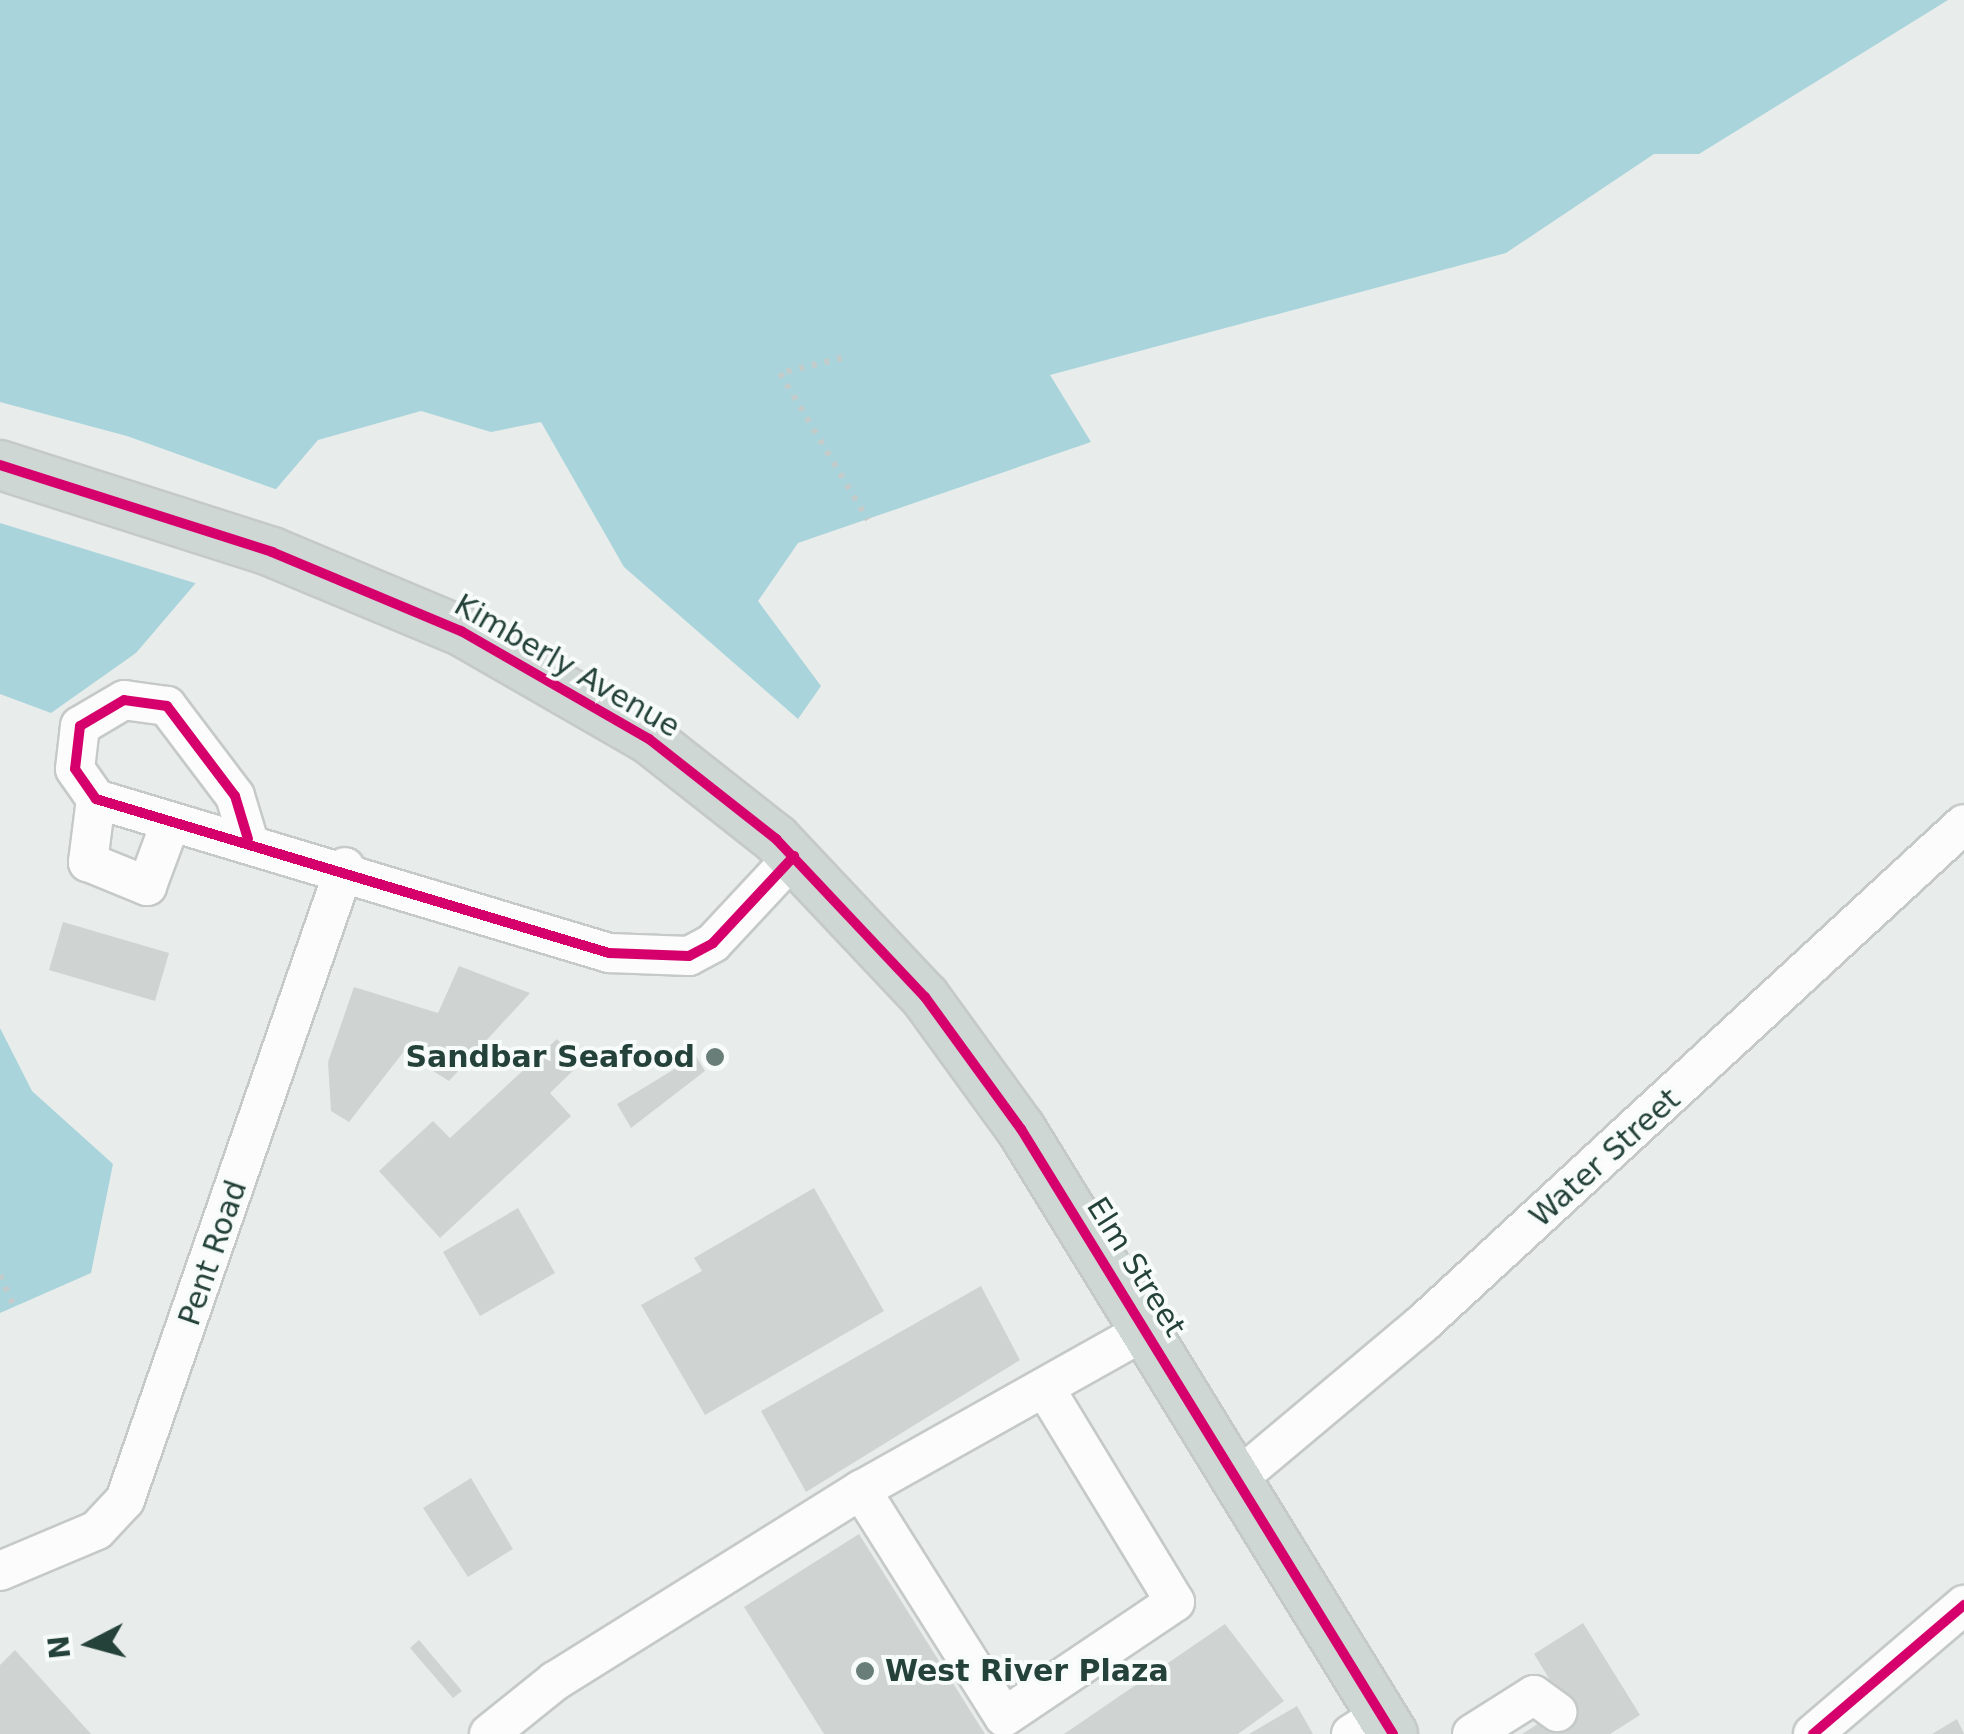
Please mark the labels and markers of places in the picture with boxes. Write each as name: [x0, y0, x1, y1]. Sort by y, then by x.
place label: Sandbar Seafood: [405, 1039, 695, 1075]
marker: Sandbar Seafood: [704, 1046, 726, 1068]
place label: West River Plaza: [885, 1653, 1169, 1689]
marker: West River Plaza: [854, 1660, 876, 1682]

